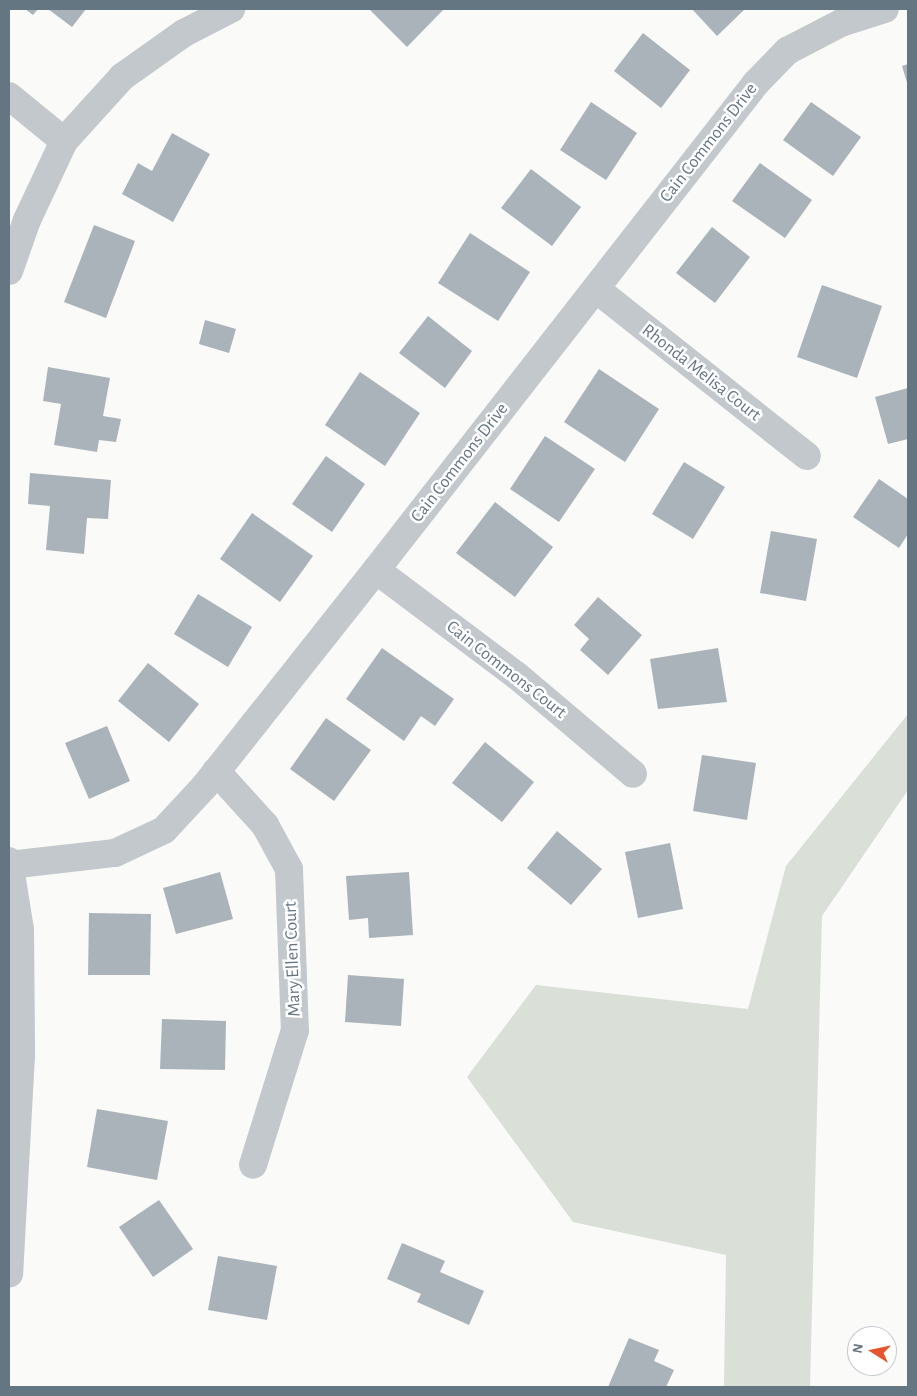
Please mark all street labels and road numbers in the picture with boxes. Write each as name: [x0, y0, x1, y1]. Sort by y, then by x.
street label: Cain Commons Drive: [656, 79, 762, 207]
street label: Rhonda Melisa Court: [637, 320, 765, 426]
street label: Cain Commons Drive: [407, 399, 513, 527]
street label: Cain Commons Court: [442, 616, 570, 724]
street label: Mary Ellen Court: [280, 901, 306, 1017]

